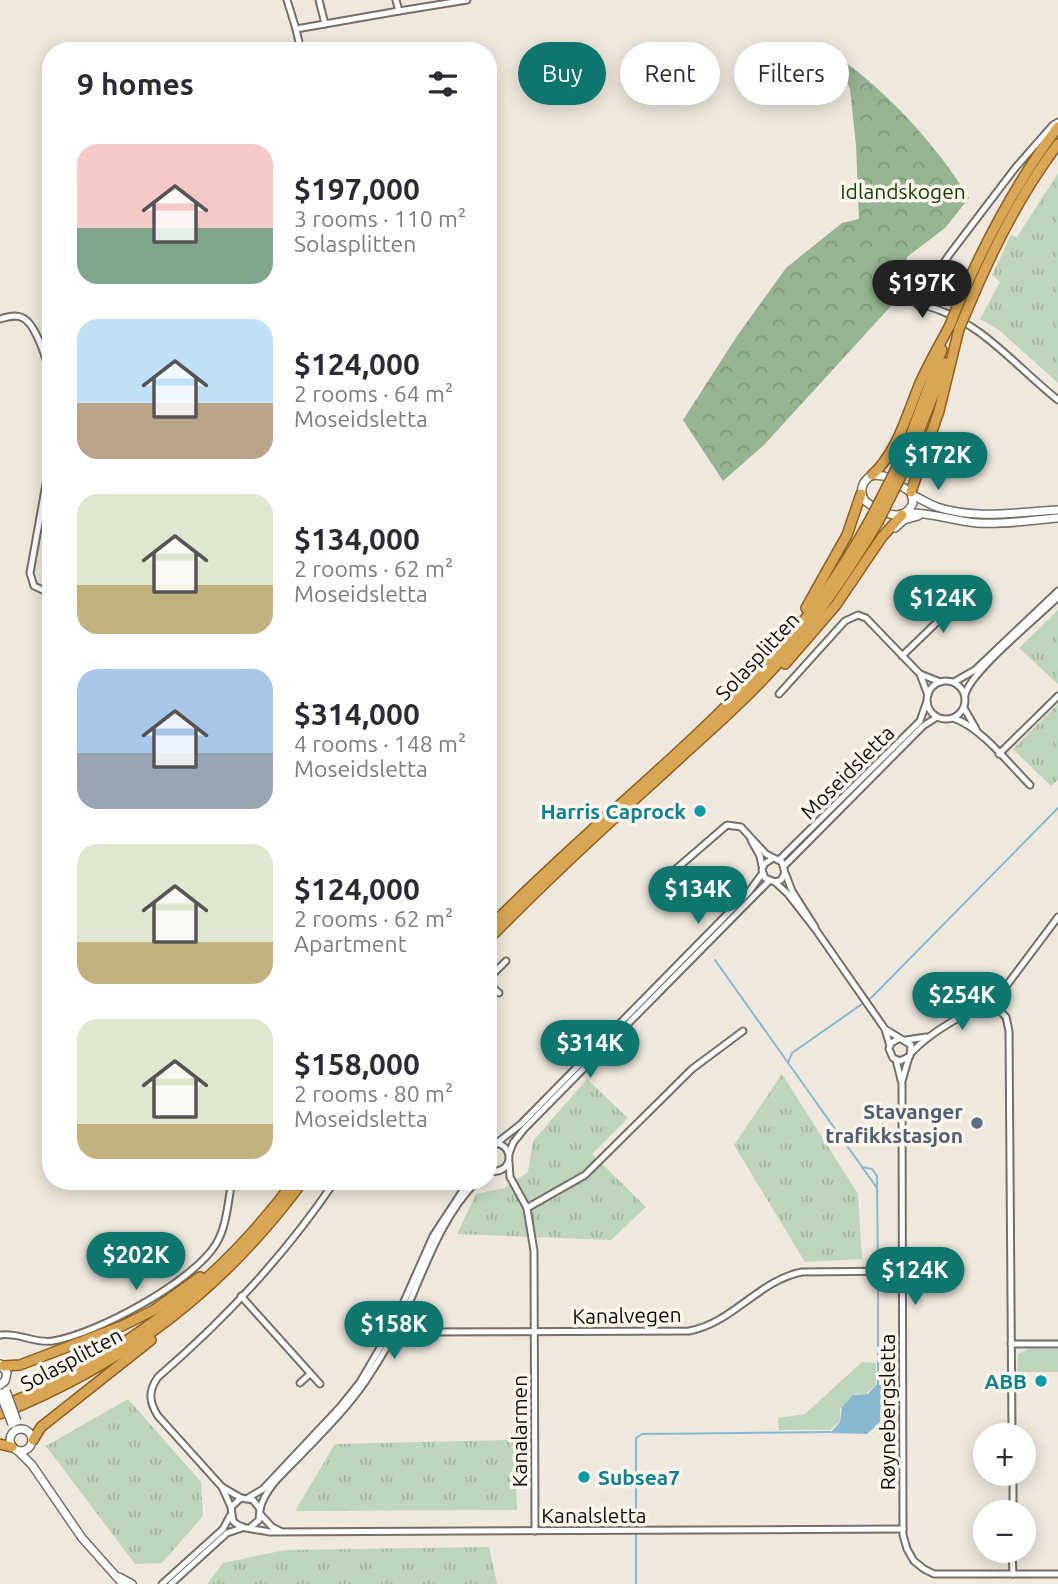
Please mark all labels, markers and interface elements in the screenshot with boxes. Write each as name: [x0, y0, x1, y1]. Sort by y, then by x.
chip: Buy: [518, 42, 606, 105]
chip: Rent: [620, 42, 720, 105]
chip: Filters: [734, 42, 849, 105]
icon: filters: [424, 65, 462, 103]
text: 9 homes: [77, 67, 194, 101]
icon: home: [133, 172, 217, 256]
text: $197,000: [294, 172, 420, 206]
park label: Idlandskogen: [840, 179, 966, 203]
text: 3 rooms · 110 m²: [294, 206, 466, 231]
text: Solasplitten: [294, 231, 416, 256]
pin: $197K: [873, 260, 971, 320]
text: $197K: [888, 270, 956, 295]
icon: home: [133, 347, 217, 431]
text: $124,000: [294, 347, 420, 381]
text: 2 rooms · 64 m²: [294, 381, 453, 406]
text: Moseidsletta: [294, 406, 428, 431]
pin: $172K: [889, 433, 987, 492]
text: $172K: [904, 442, 972, 467]
icon: home: [133, 522, 217, 606]
text: $134,000: [294, 522, 420, 556]
text: 2 rooms · 62 m²: [294, 556, 453, 581]
pin: $124K: [894, 576, 992, 635]
text: Moseidsletta: [294, 581, 428, 606]
text: $124K: [909, 585, 977, 610]
street label: Solasplitten: [710, 607, 804, 705]
icon: home: [133, 697, 217, 781]
text: $314,000: [294, 697, 420, 731]
street label: Moseidsletta: [795, 720, 899, 824]
text: 4 rooms · 148 m²: [294, 731, 466, 756]
text: Moseidsletta: [294, 756, 428, 781]
place label: Harris Caprock: [541, 799, 686, 823]
marker: Harris Caprock: [692, 803, 708, 819]
pin: $134K: [649, 866, 747, 926]
icon: home: [133, 872, 217, 956]
text: $124,000: [294, 872, 420, 906]
text: $134K: [664, 876, 732, 901]
text: 2 rooms · 62 m²: [294, 906, 453, 931]
text: Apartment: [294, 931, 407, 956]
pin: $254K: [913, 972, 1011, 1032]
text: $254K: [928, 982, 996, 1007]
pin: $314K: [541, 1020, 639, 1080]
text: $314K: [556, 1030, 624, 1055]
icon: home: [133, 1047, 217, 1131]
text: $158,000: [294, 1047, 420, 1081]
text: 2 rooms · 80 m²: [294, 1081, 453, 1106]
place label: Stavanger trafikkstasjon: [825, 1099, 963, 1147]
text: Moseidsletta: [294, 1106, 428, 1131]
marker: Stavanger trafikkstasjon: [969, 1115, 985, 1131]
pin: $202K: [87, 1232, 185, 1292]
text: $202K: [102, 1242, 170, 1267]
pin: $124K: [866, 1248, 964, 1307]
text: $124K: [881, 1257, 949, 1282]
pin: $158K: [345, 1302, 443, 1361]
street label: Kanalvegen: [572, 1302, 682, 1328]
text: $158K: [360, 1311, 428, 1336]
street label: Solasplitten: [16, 1322, 126, 1396]
street label: Røynebergsletta: [875, 1334, 899, 1490]
place label: ABB: [984, 1369, 1027, 1393]
marker: ABB: [1033, 1373, 1049, 1389]
street label: Kanalarmen: [507, 1375, 531, 1487]
map controls: [973, 1423, 1036, 1563]
button: +: [973, 1423, 1036, 1486]
place label: Subsea7: [598, 1465, 680, 1489]
marker: Subsea7: [576, 1469, 592, 1485]
button: −: [973, 1500, 1036, 1563]
street label: Kanalsletta: [541, 1503, 647, 1527]

